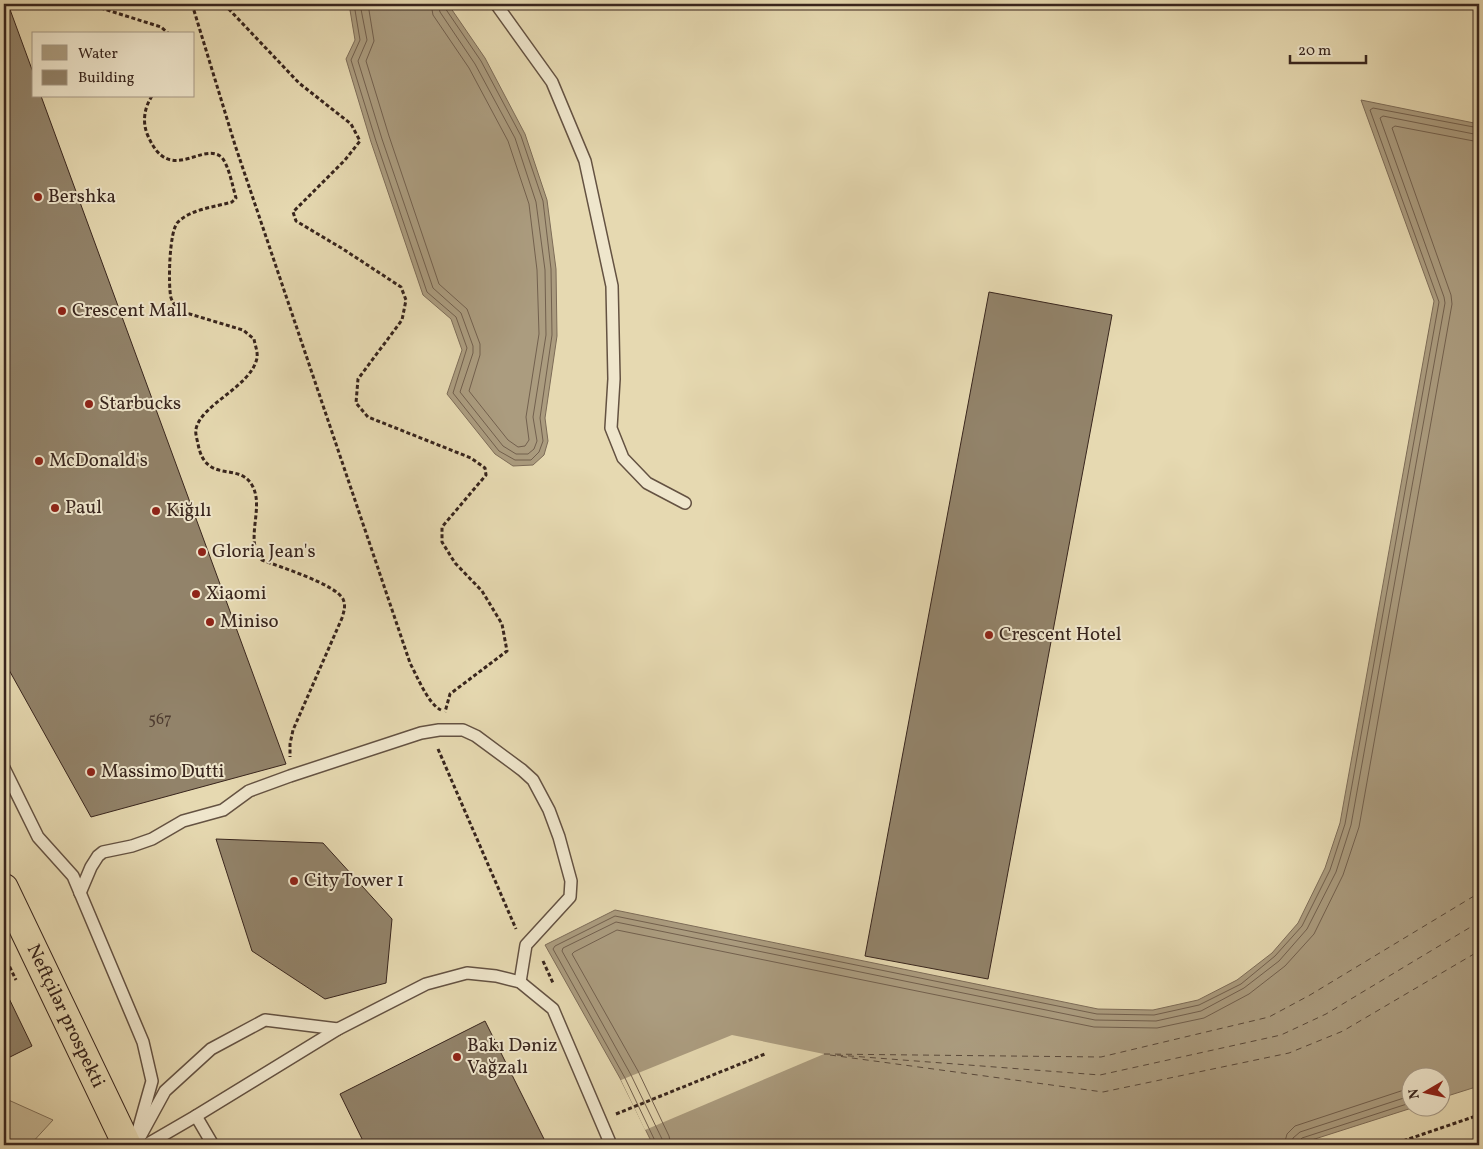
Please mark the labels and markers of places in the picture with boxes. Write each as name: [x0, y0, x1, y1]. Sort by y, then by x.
place label: Bershka: [48, 184, 116, 210]
marker: Bershka: [32, 191, 44, 203]
place label: Crescent Mall: [72, 298, 188, 324]
marker: Crescent Mall: [56, 305, 68, 317]
place label: Starbucks: [99, 391, 181, 417]
marker: Starbucks: [83, 398, 95, 410]
place label: McDonald's: [49, 448, 148, 474]
marker: McDonald's: [33, 455, 45, 467]
place label: Paul: [65, 495, 102, 521]
place label: Kiğılı: [166, 498, 212, 524]
marker: Paul: [49, 502, 61, 514]
marker: Kiğılı: [150, 505, 162, 517]
place label: Gloria Jean's: [212, 539, 316, 565]
marker: Gloria Jean's: [196, 546, 208, 558]
place label: Xiaomi: [206, 581, 267, 607]
marker: Xiaomi: [190, 588, 202, 600]
place label: Miniso: [220, 609, 279, 635]
marker: Miniso: [204, 616, 216, 628]
place label: Crescent Hotel: [999, 622, 1122, 648]
marker: Crescent Hotel: [983, 629, 995, 641]
place label: Massimo Dutti: [101, 759, 225, 785]
marker: Massimo Dutti: [85, 766, 97, 778]
place label: City Tower 1: [304, 868, 404, 894]
marker: City Tower 1: [288, 875, 300, 887]
place label: Bakı Dəniz Vağzalı: [467, 1033, 558, 1081]
marker: Bakı Dəniz Vağzalı: [451, 1051, 463, 1063]

